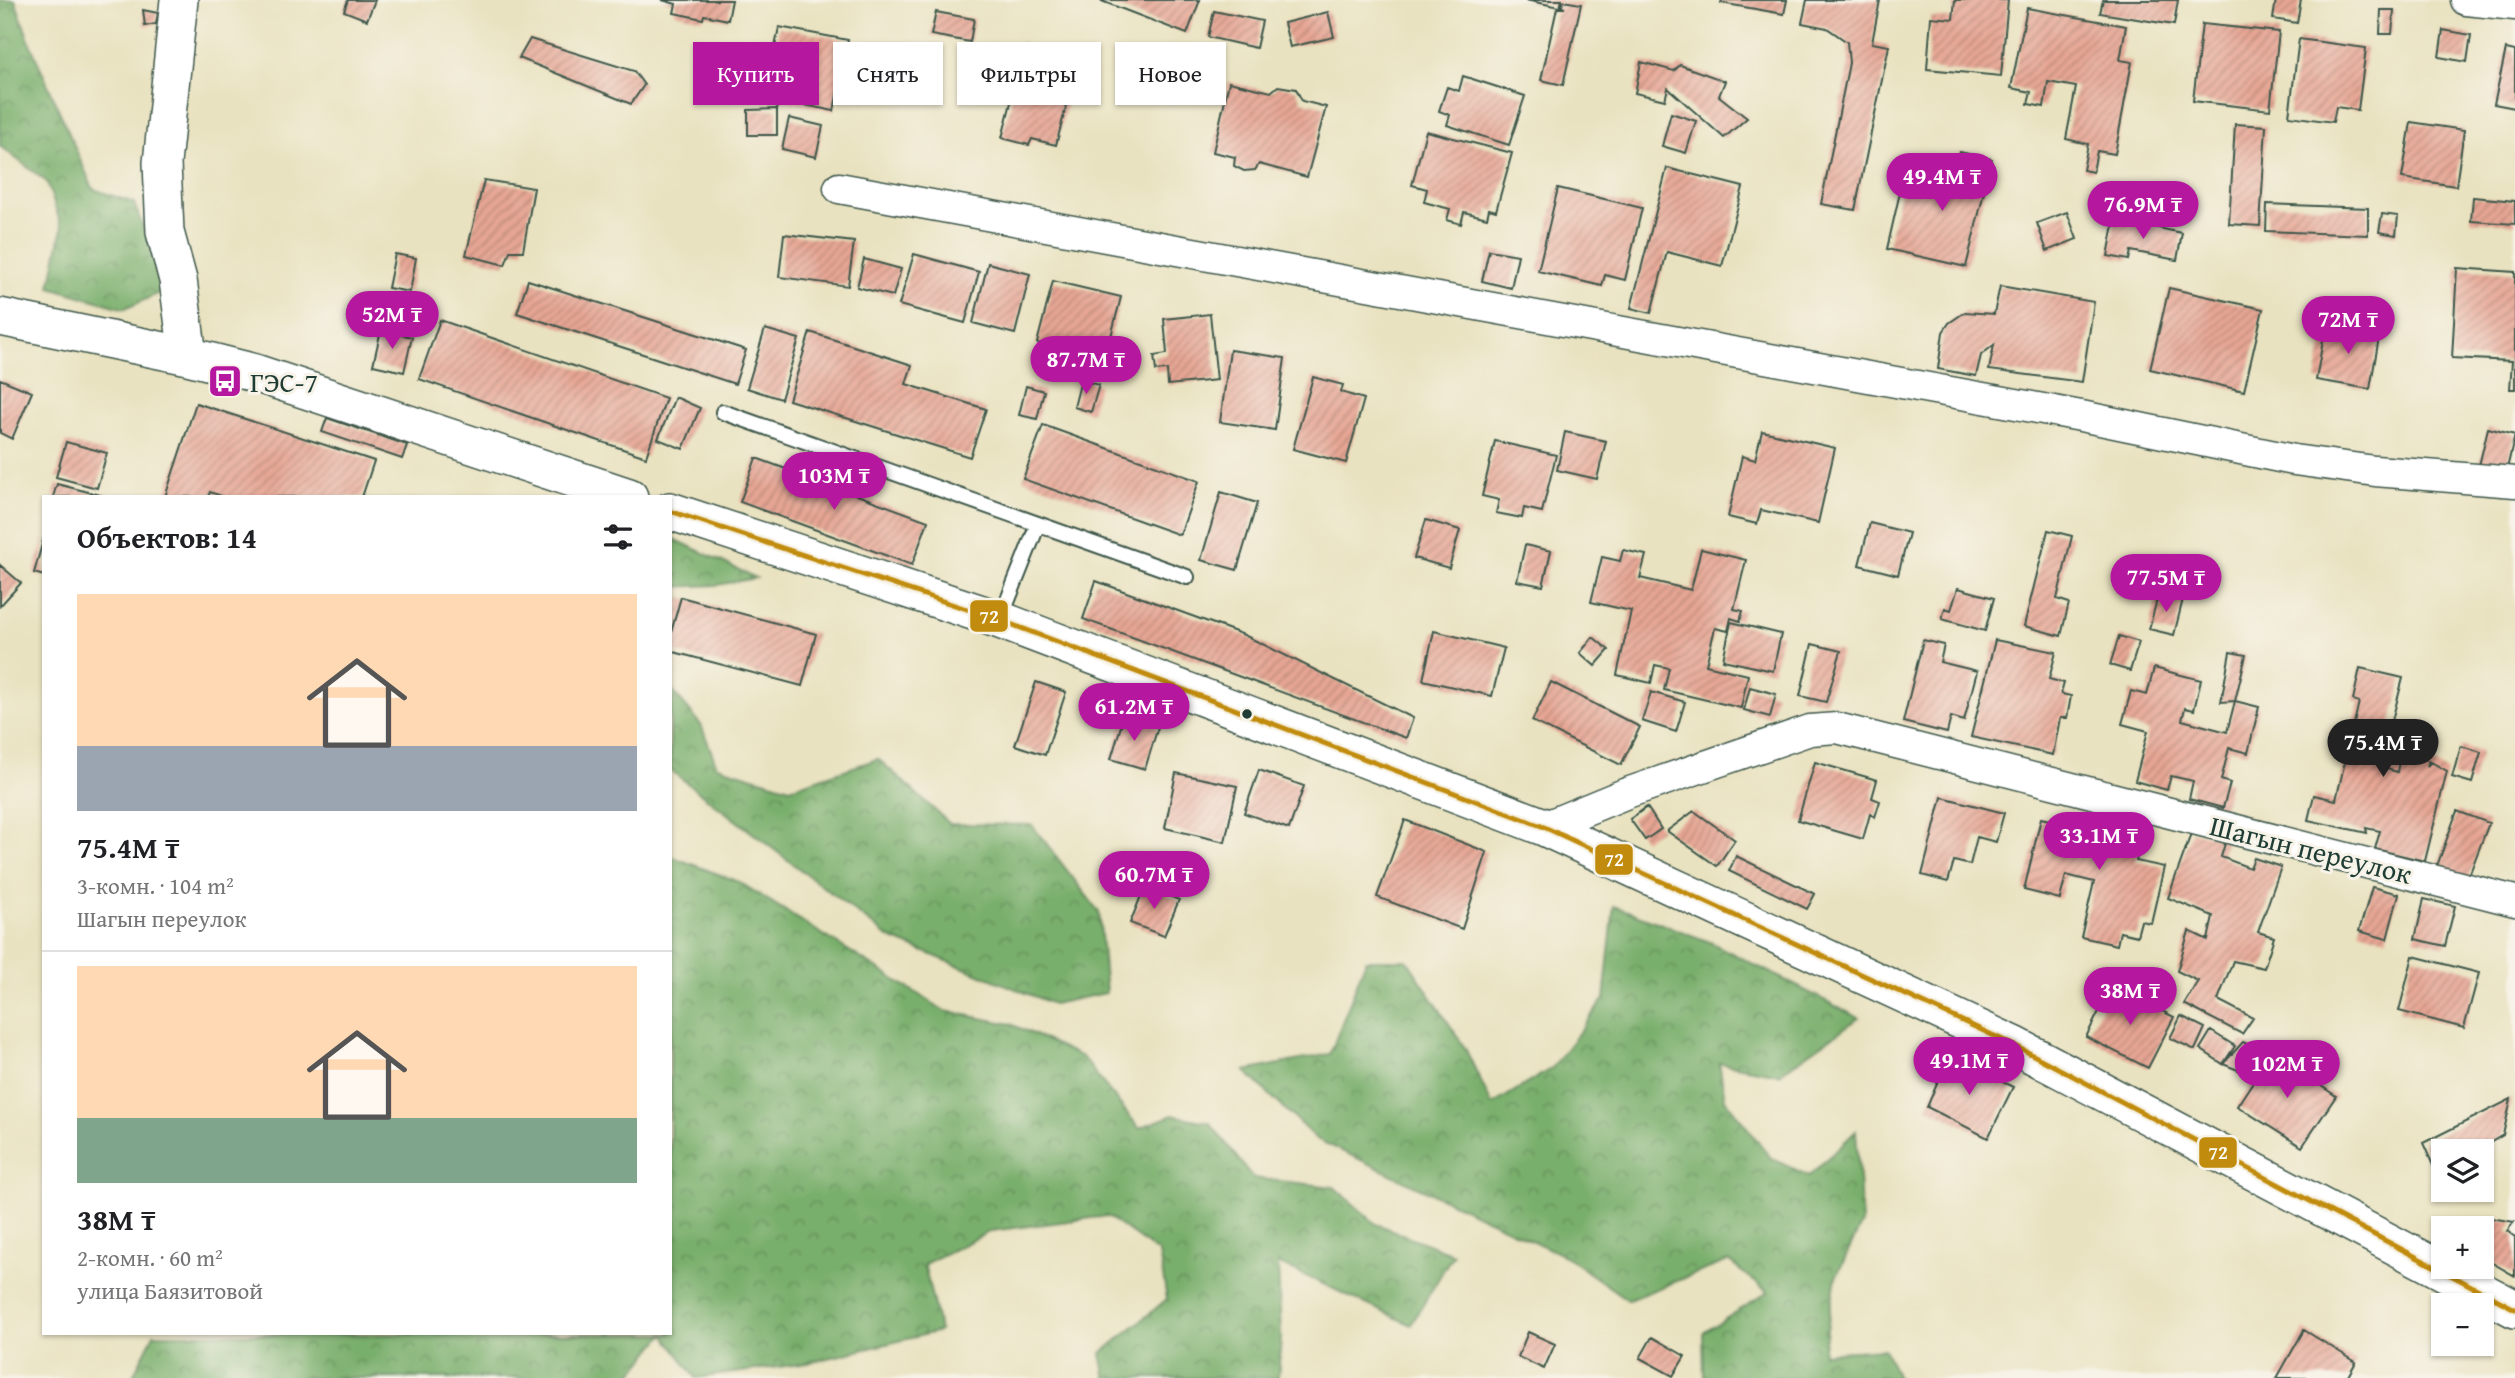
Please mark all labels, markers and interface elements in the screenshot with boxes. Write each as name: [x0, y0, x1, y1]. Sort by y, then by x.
chip: Купить: [693, 42, 819, 105]
chip: Снять: [833, 42, 943, 105]
chip: Фильтры: [957, 42, 1101, 105]
chip: Новое: [1115, 42, 1226, 105]
pin: 49.4M ₸: [1877, 154, 2007, 213]
text: 49.4M ₸: [1902, 159, 1982, 192]
pin: 76.9M ₸: [2078, 182, 2208, 241]
text: 76.9M ₸: [2103, 187, 2183, 220]
pin: 52M ₸: [343, 292, 441, 351]
pin: 72M ₸: [2299, 296, 2397, 356]
text: 52M ₸: [362, 297, 422, 330]
text: 72M ₸: [2318, 302, 2378, 335]
pin: 87.7M ₸: [1021, 336, 1151, 396]
text: 87.7M ₸: [1046, 342, 1126, 375]
place label: ГЭС-7: [250, 361, 318, 402]
bus stop icon: ГЭС-7: [206, 362, 244, 400]
pin: 103M ₸: [777, 452, 891, 512]
text: 103M ₸: [798, 458, 870, 491]
text: Объектов: 14: [77, 515, 257, 559]
icon: filters: [599, 518, 637, 556]
pin: 77.5M ₸: [2101, 554, 2231, 614]
text: 77.5M ₸: [2126, 560, 2206, 593]
line badge: 72: [969, 599, 1009, 633]
text: 72: [979, 602, 999, 630]
icon: home: [294, 640, 420, 766]
pin: 61.2M ₸: [1069, 684, 1199, 743]
text: 61.2M ₸: [1094, 689, 1174, 722]
unlabelled marker: [1240, 707, 1254, 721]
pin: 75.4M ₸: [2318, 720, 2448, 779]
text: 75.4M ₸: [2343, 725, 2423, 758]
street label: Шагын переулок: [2206, 804, 2416, 894]
pin: 33.1M ₸: [2034, 812, 2164, 872]
text: 33.1M ₸: [2059, 818, 2139, 851]
text: 75.4M ₸: [77, 825, 180, 869]
line badge: 72: [1594, 843, 1634, 876]
text: 72: [1604, 845, 1624, 873]
pin: 60.7M ₸: [1089, 852, 1219, 911]
text: 60.7M ₸: [1114, 857, 1194, 890]
text: 3-комн. · 104 m²: [77, 869, 234, 902]
text: Шагын переулок: [77, 902, 247, 935]
pin: 38M ₸: [2081, 968, 2179, 1027]
text: 38M ₸: [2100, 973, 2160, 1006]
icon: home: [294, 1012, 420, 1138]
pin: 49.1M ₸: [1904, 1038, 2034, 1097]
pin: 102M ₸: [2230, 1040, 2344, 1100]
text: 49.1M ₸: [1929, 1043, 2009, 1076]
text: 102M ₸: [2251, 1046, 2323, 1079]
line badge: 72: [2198, 1136, 2238, 1169]
text: 72: [2208, 1138, 2228, 1166]
map controls: [2431, 1139, 2494, 1356]
button: layers: [2431, 1139, 2494, 1202]
text: 38M ₸: [77, 1197, 156, 1241]
button: +: [2431, 1216, 2494, 1279]
text: 2-комн. · 60 m²: [77, 1241, 223, 1274]
text: улица Баязитовой: [77, 1274, 263, 1307]
button: −: [2431, 1293, 2494, 1356]

